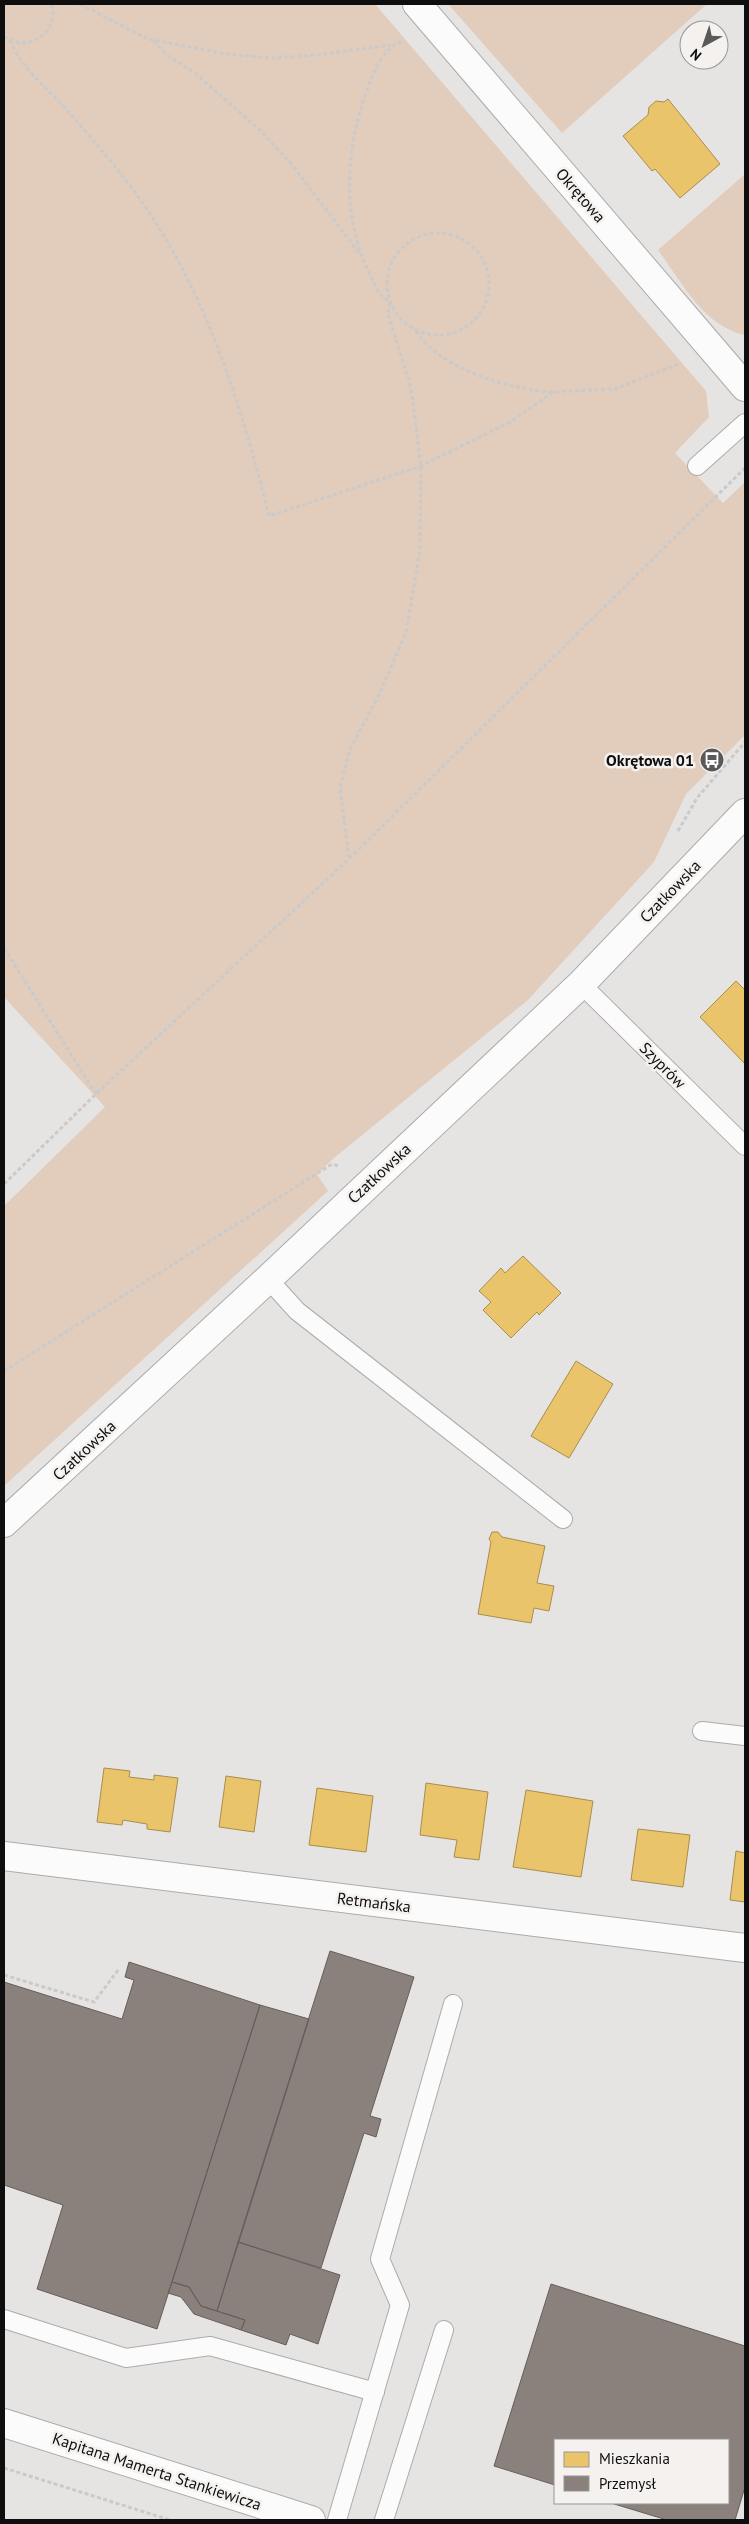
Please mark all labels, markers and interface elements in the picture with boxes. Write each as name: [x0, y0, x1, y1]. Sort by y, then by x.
north arrow: [679, 20, 729, 70]
text: N: [686, 45, 705, 65]
street label: Okrętowa: [552, 164, 610, 226]
bus stop icon: Okrętowa 01: [699, 747, 725, 773]
place label: Okrętowa 01: [606, 750, 694, 770]
street label: Czatkowska: [635, 856, 705, 926]
street label: Szyprów: [636, 1038, 690, 1092]
street label: Czatkowska: [343, 1139, 415, 1207]
street label: Czatkowska: [48, 1416, 120, 1484]
street label: Retmańska: [336, 1888, 412, 1916]
street label: Kapitana Mamerta Stankiewicza: [50, 2428, 264, 2514]
legend: [554, 2439, 729, 2504]
text: Mieszkania: [599, 2449, 670, 2468]
text: Przemysł: [599, 2474, 657, 2493]

